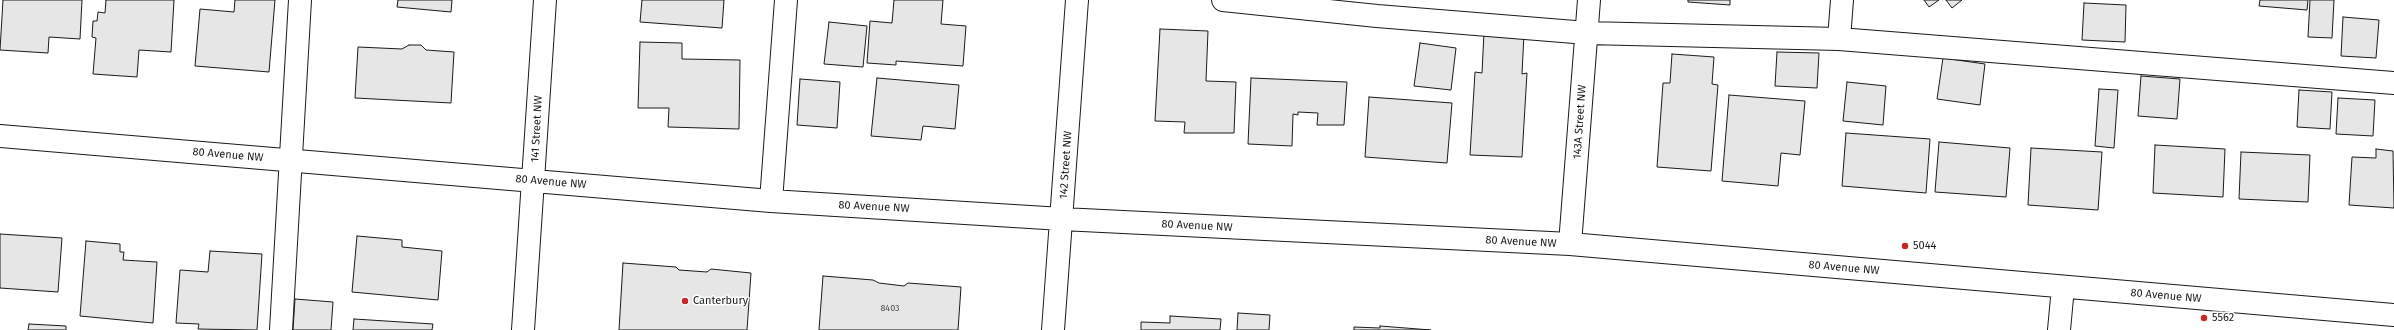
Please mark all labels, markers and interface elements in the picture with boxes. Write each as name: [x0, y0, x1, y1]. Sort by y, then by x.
street label: 143A Street NW: [1571, 84, 1589, 160]
street label: 141 Street NW: [529, 95, 545, 163]
street label: 142 Street NW: [1057, 131, 1075, 199]
street label: 80 Avenue NW: [192, 145, 264, 165]
street label: 80 Avenue NW: [515, 172, 587, 192]
street label: 80 Avenue NW: [838, 199, 910, 215]
street label: 80 Avenue NW: [1161, 218, 1233, 234]
street label: 80 Avenue NW: [1485, 234, 1557, 250]
place label: 5044: [1913, 239, 1936, 253]
marker: 5044: [1900, 241, 1910, 251]
street label: 80 Avenue NW: [1808, 258, 1880, 278]
street label: 80 Avenue NW: [2130, 286, 2202, 306]
place label: Canterbury: [693, 294, 748, 308]
marker: Canterbury: [680, 296, 690, 306]
house number: 8403: [880, 303, 900, 313]
place label: 5562: [2212, 311, 2234, 325]
marker: 5562: [2199, 313, 2209, 323]

